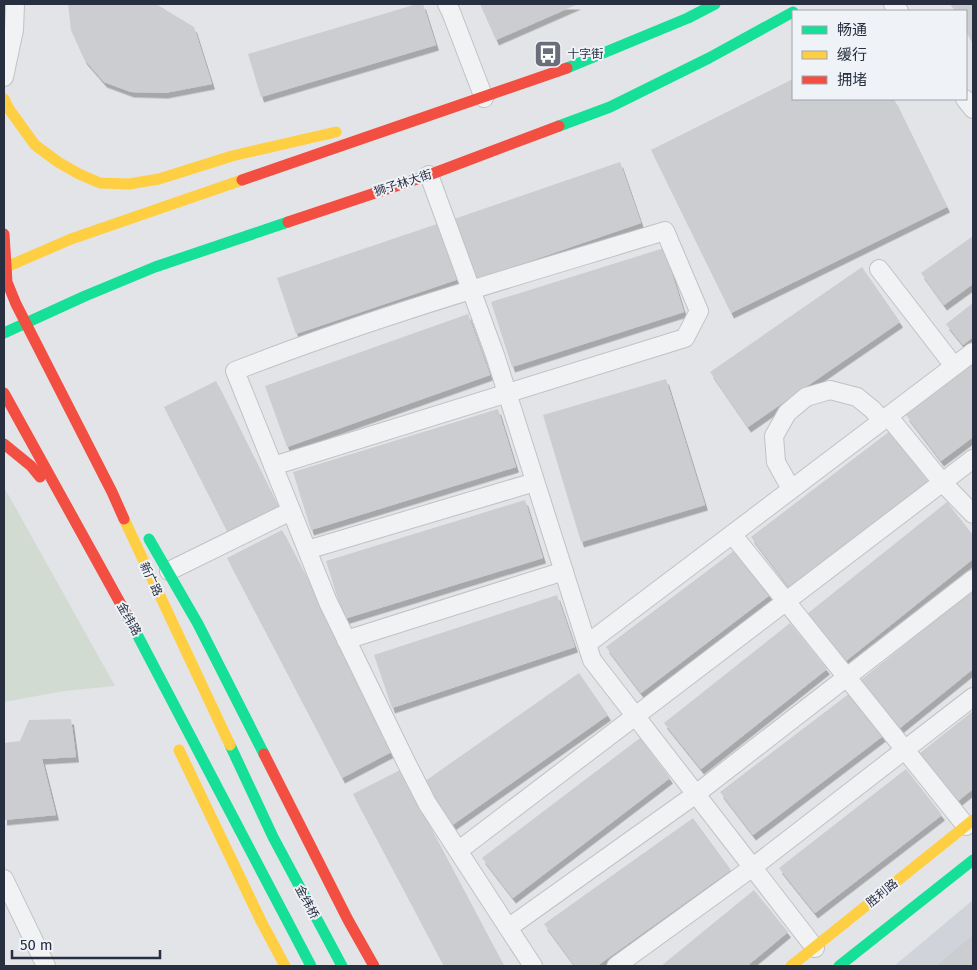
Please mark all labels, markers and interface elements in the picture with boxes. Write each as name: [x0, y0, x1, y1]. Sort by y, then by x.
legend: [792, 10, 967, 100]
text: 畅通: [837, 21, 867, 39]
bus stop icon: 十字街: [533, 39, 563, 69]
text: 缓行: [837, 46, 867, 64]
place label: 十字街: [567, 47, 603, 61]
text: 拥堵: [837, 71, 867, 89]
street label: 狮子林大街: [372, 167, 434, 199]
street label: 新广路: [137, 560, 165, 598]
street label: 金纬路: [114, 600, 144, 638]
street label: 胜利路: [864, 876, 900, 910]
street label: 金纬桥: [292, 883, 322, 921]
scale bar: [12, 928, 160, 960]
text: 50 m: [20, 936, 53, 954]

